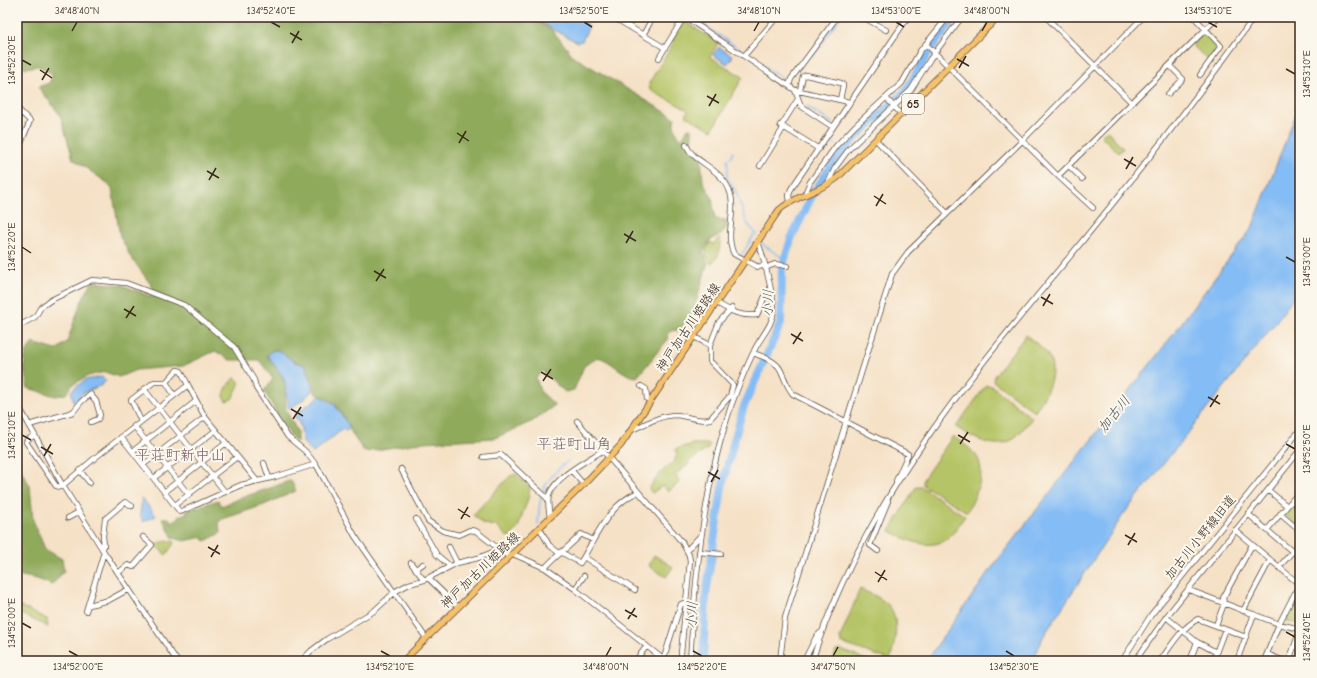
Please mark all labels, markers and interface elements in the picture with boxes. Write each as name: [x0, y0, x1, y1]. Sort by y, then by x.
text: 34°48'40"N: [55, 5, 99, 17]
text: 134°52'40"E: [247, 5, 295, 17]
text: 134°52'50"E: [559, 5, 609, 17]
text: 34°48'10"N: [737, 5, 781, 17]
text: 134°53'00"E: [871, 5, 921, 17]
text: 34°48'00"N: [964, 5, 1010, 17]
text: 134°53'10"E: [1184, 5, 1232, 17]
text: 134°52'30"E: [6, 36, 18, 84]
text: 134°53'10"E: [1301, 50, 1313, 98]
road number: 65: [902, 94, 924, 114]
text: 134°52'20"E: [6, 222, 18, 272]
text: 134°53'00"E: [1301, 237, 1313, 287]
street label: 神戸加古川姫路線: [653, 279, 724, 374]
water label: 小川: [759, 289, 777, 317]
water label: 加古川: [1094, 392, 1134, 436]
text: 134°52'10"E: [6, 411, 18, 459]
text: 134°52'50"E: [1301, 424, 1313, 474]
district label: 平荘町山角: [536, 435, 612, 453]
district label: 平荘町新中山: [135, 446, 225, 464]
street label: 加古川小野線旧道: [1161, 492, 1239, 582]
street label: 神戸加古川姫路線: [437, 528, 523, 612]
text: 134°52'00"E: [6, 598, 18, 648]
water label: 小川: [683, 601, 701, 629]
text: 134°52'40"E: [1301, 613, 1313, 661]
text: 134°52'00"E: [53, 661, 103, 673]
text: 134°52'10"E: [366, 661, 414, 673]
text: 34°48'00"N: [583, 661, 629, 673]
text: 134°52'20"E: [677, 661, 727, 673]
text: 34°47'50"N: [811, 661, 855, 673]
text: 134°52'30"E: [990, 661, 1038, 673]

